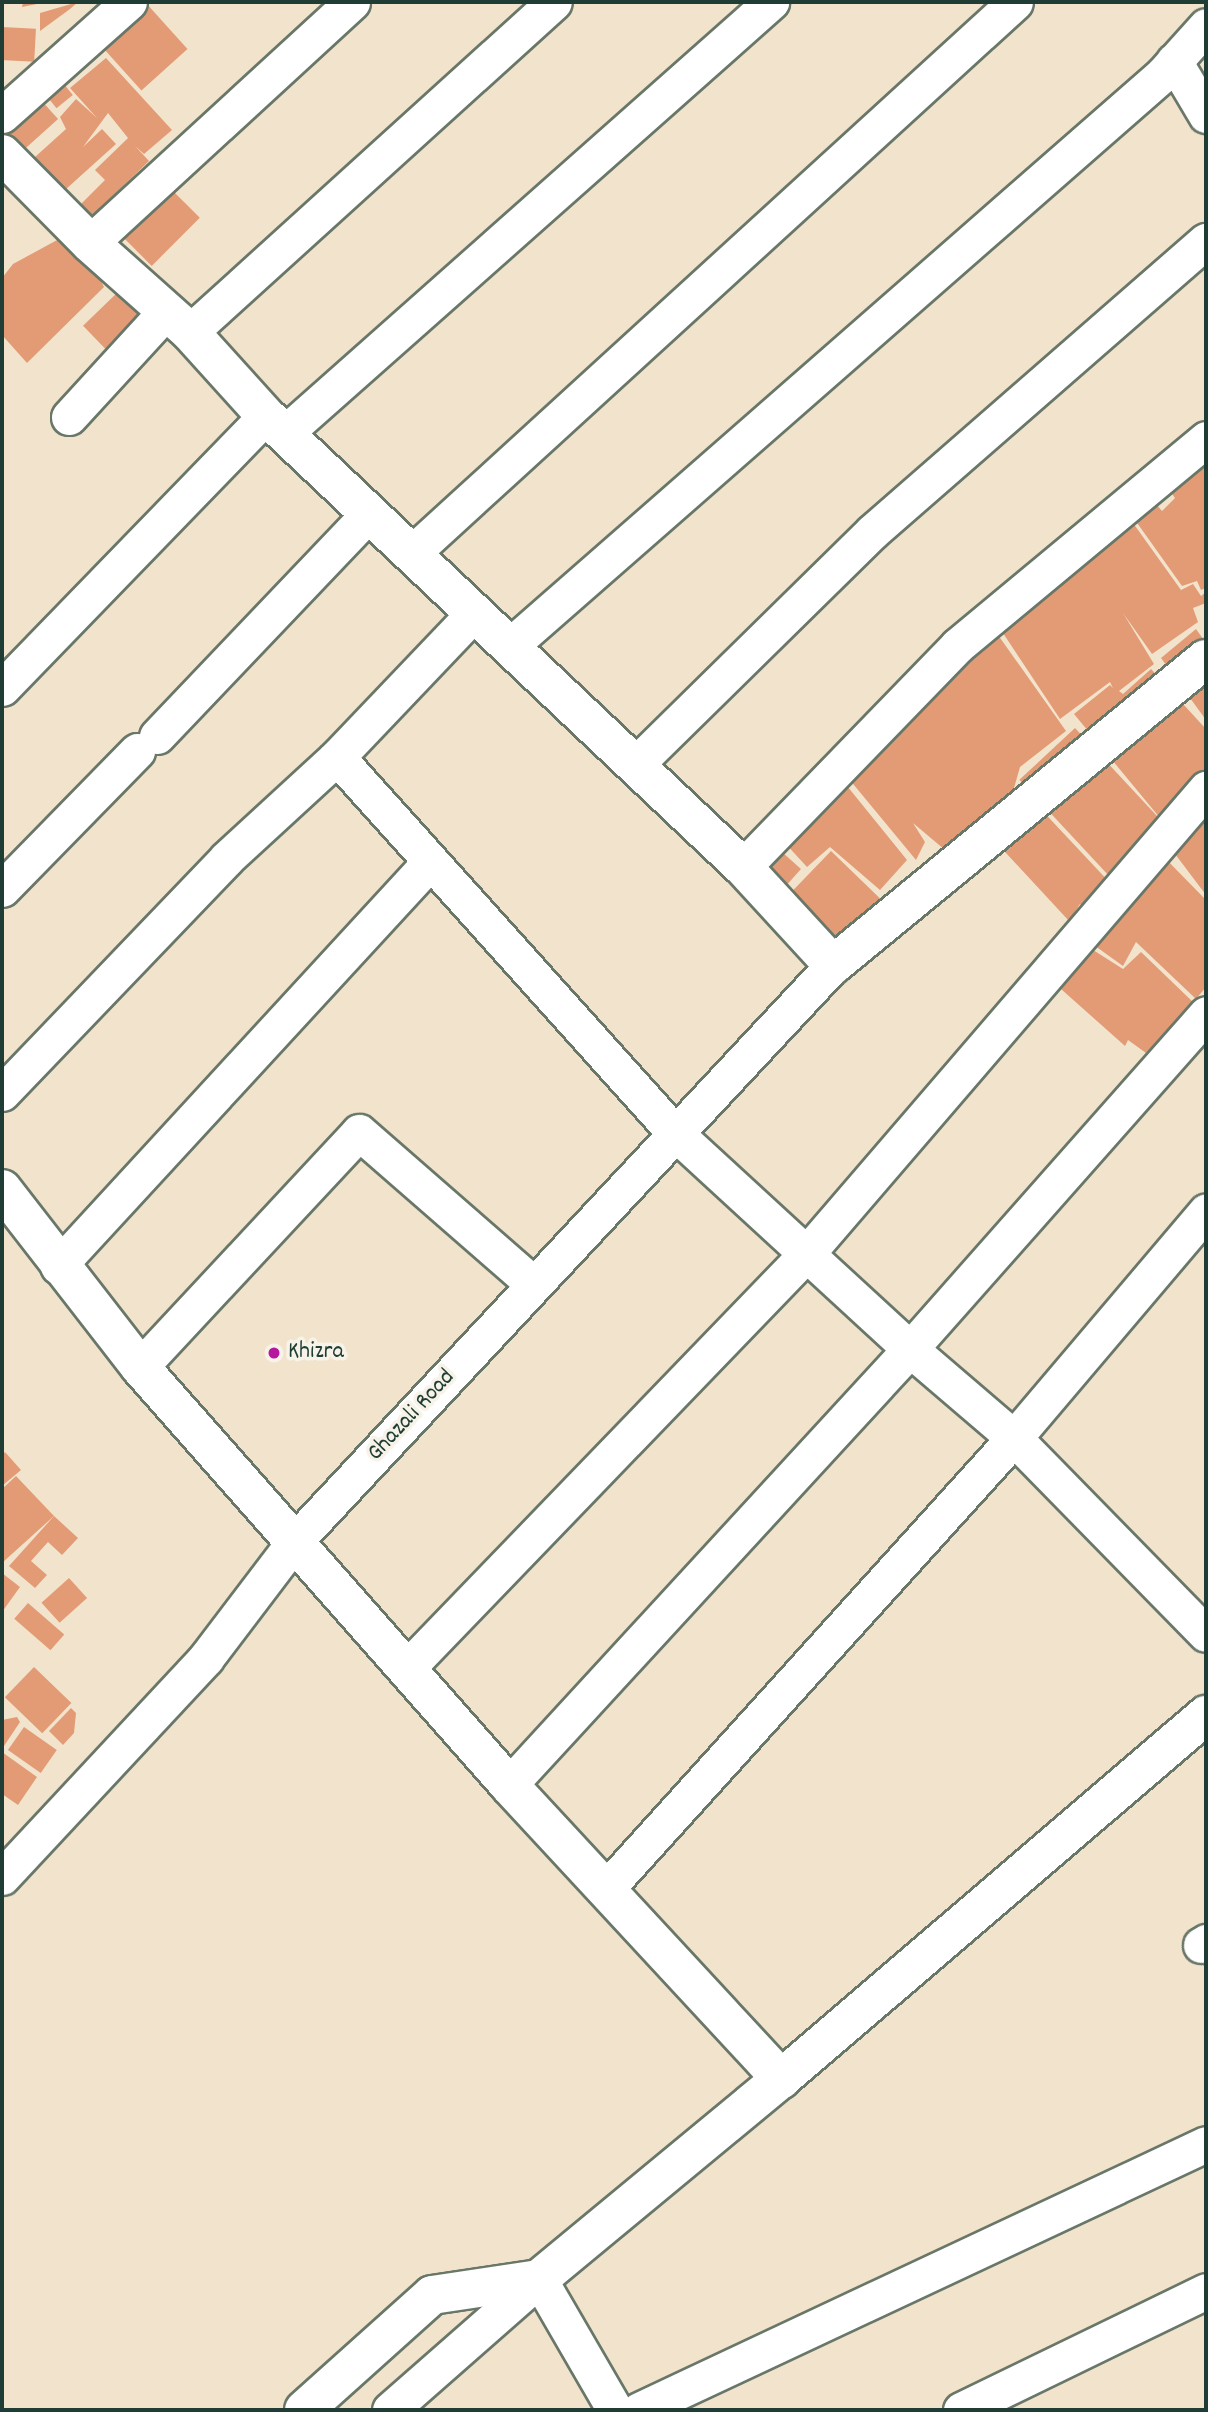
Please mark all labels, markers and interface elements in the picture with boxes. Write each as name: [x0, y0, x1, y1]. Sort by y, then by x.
place label: Khizra: [288, 1339, 344, 1367]
marker: Khizra: [266, 1345, 282, 1361]
street label: Ghazali Road: [362, 1364, 462, 1468]

